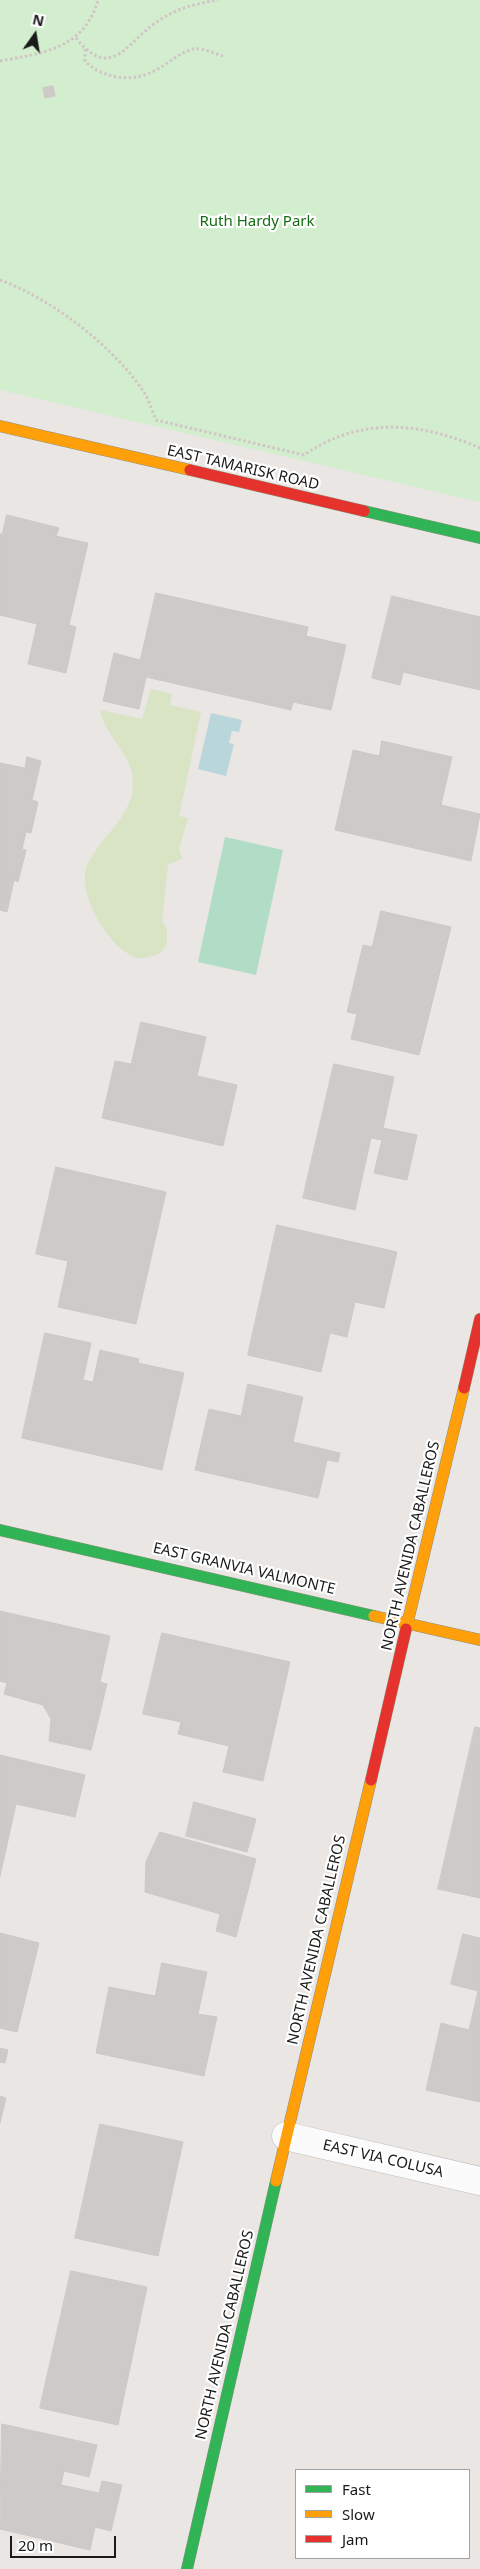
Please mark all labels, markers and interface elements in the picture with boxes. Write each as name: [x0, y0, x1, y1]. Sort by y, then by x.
text: N: [31, 9, 46, 30]
north arrow: [10, 10, 60, 60]
park label: Ruth Hardy Park: [199, 213, 315, 231]
street label: EAST TAMARISK ROAD: [165, 442, 321, 494]
street label: NORTH AVENIDA CABALLEROS: [378, 1439, 444, 1653]
street label: EAST GRANVIA VALMONTE: [151, 1539, 337, 1599]
street label: NORTH AVENIDA CABALLEROS: [284, 1833, 350, 2047]
street label: EAST VIA COLUSA: [321, 2136, 445, 2182]
street label: NORTH AVENIDA CABALLEROS: [192, 2228, 258, 2442]
legend: [295, 2469, 470, 2559]
text: Fast: [342, 2479, 371, 2499]
text: Slow: [342, 2504, 375, 2524]
scale bar: [12, 2526, 119, 2558]
text: Jam: [342, 2529, 369, 2549]
text: 20 m: [18, 2535, 53, 2555]

